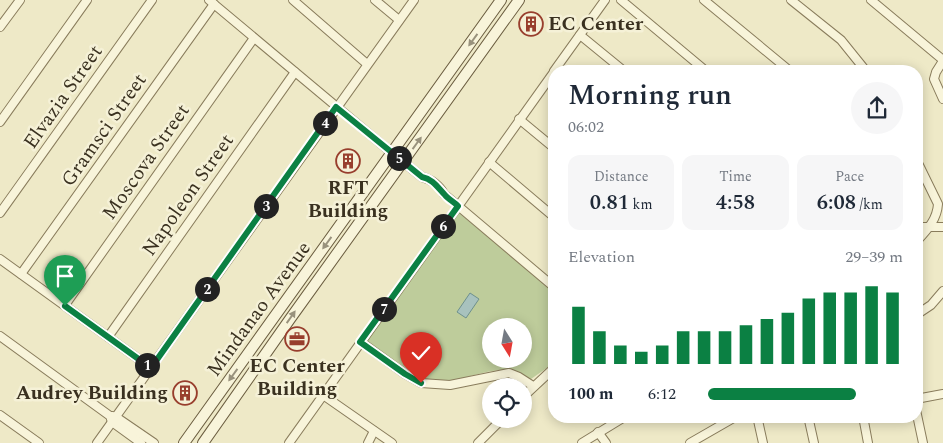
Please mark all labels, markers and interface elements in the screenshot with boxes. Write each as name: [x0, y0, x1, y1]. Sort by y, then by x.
place label: EC Center: [548, 9, 644, 39]
building icon: EC Center: [518, 11, 544, 37]
one-way arrow: [468, 33, 478, 47]
street label: Elvazia Street: [16, 39, 110, 155]
street label: Gramsci Street: [54, 67, 154, 193]
text: Morning run: [568, 74, 732, 117]
button: share: [851, 82, 903, 134]
street label: Moscova Street: [95, 98, 197, 226]
pin: 4: [312, 110, 338, 136]
text: 4: [322, 113, 329, 134]
text: 06:02: [568, 115, 604, 139]
street label: Napoleon Street: [135, 128, 241, 262]
one-way arrow: [412, 136, 422, 150]
pin: 5: [386, 146, 412, 170]
building icon: RFT Building: [335, 148, 361, 174]
text: 5: [396, 148, 403, 169]
text: Distance: [594, 166, 648, 187]
text: Time: [719, 166, 752, 187]
text: Pace: [835, 166, 864, 187]
place label: RFT Building: [308, 173, 388, 226]
text: 0.81: [590, 187, 629, 219]
text: 4:58: [716, 187, 755, 219]
text: 6:08: [817, 187, 856, 219]
pin: 3: [254, 194, 278, 218]
text: km: [629, 194, 652, 215]
text: /km: [856, 194, 883, 215]
text: 3: [263, 196, 270, 217]
pin: 6: [430, 214, 456, 238]
text: 6: [440, 216, 447, 237]
street label: Mindanao Avenue: [199, 235, 319, 383]
one-way arrow: [322, 236, 332, 250]
text: Elevation: [568, 245, 635, 269]
text: 29–39 m: [845, 245, 903, 269]
pin: [44, 255, 86, 306]
icon: arrive: [51, 262, 79, 290]
pin: 2: [194, 276, 220, 302]
text: 2: [204, 279, 211, 300]
pin: 7: [372, 296, 396, 322]
text: 7: [381, 299, 388, 320]
one-way arrow: [286, 310, 296, 324]
north arrow: [482, 318, 532, 368]
map controls: [482, 318, 532, 428]
office icon: EC Center Building: [284, 326, 310, 352]
pin: [400, 332, 442, 383]
icon: check: [407, 339, 435, 367]
place label: EC Center Building: [249, 351, 345, 404]
pin: 1: [134, 352, 160, 378]
text: 1: [144, 355, 151, 376]
one-way arrow: [228, 368, 238, 382]
place label: Audrey Building: [16, 378, 168, 408]
button: locate: [482, 378, 532, 428]
building icon: Audrey Building: [172, 380, 198, 406]
text: 100 m: [568, 382, 613, 406]
text: 6:12: [648, 382, 676, 406]

